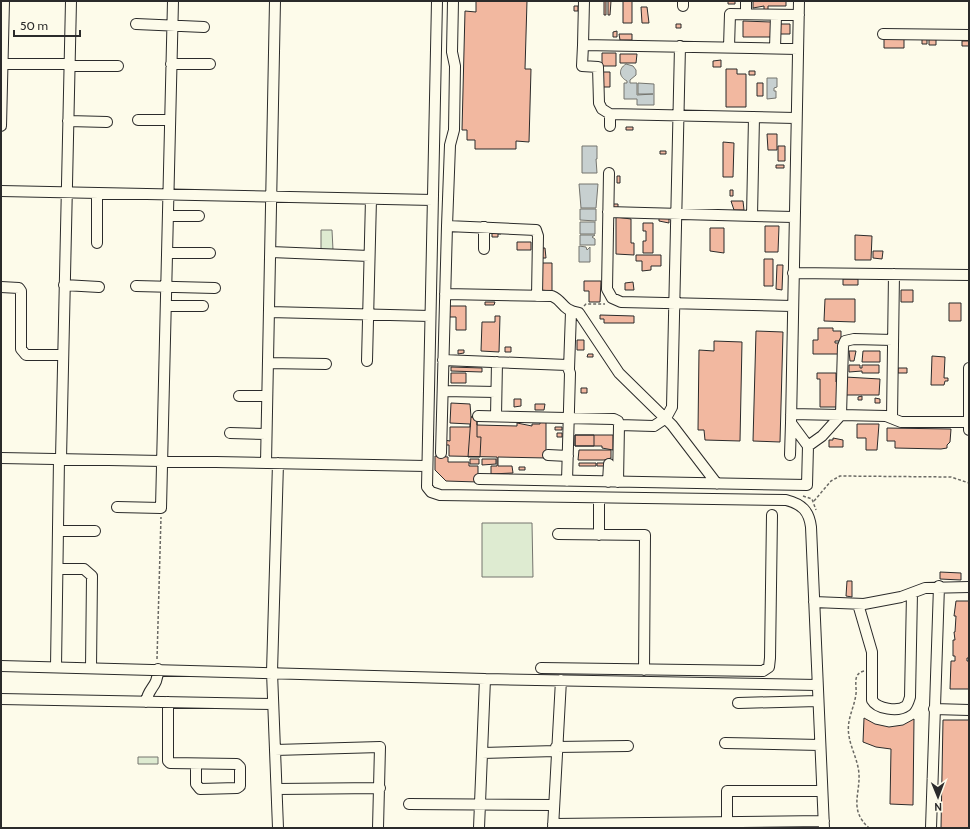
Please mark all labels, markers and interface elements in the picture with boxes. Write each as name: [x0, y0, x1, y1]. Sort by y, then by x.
scale bar: [14, 12, 80, 38]
text: 50 m: [20, 18, 48, 33]
north arrow: [918, 777, 958, 817]
text: N: [934, 800, 942, 814]

